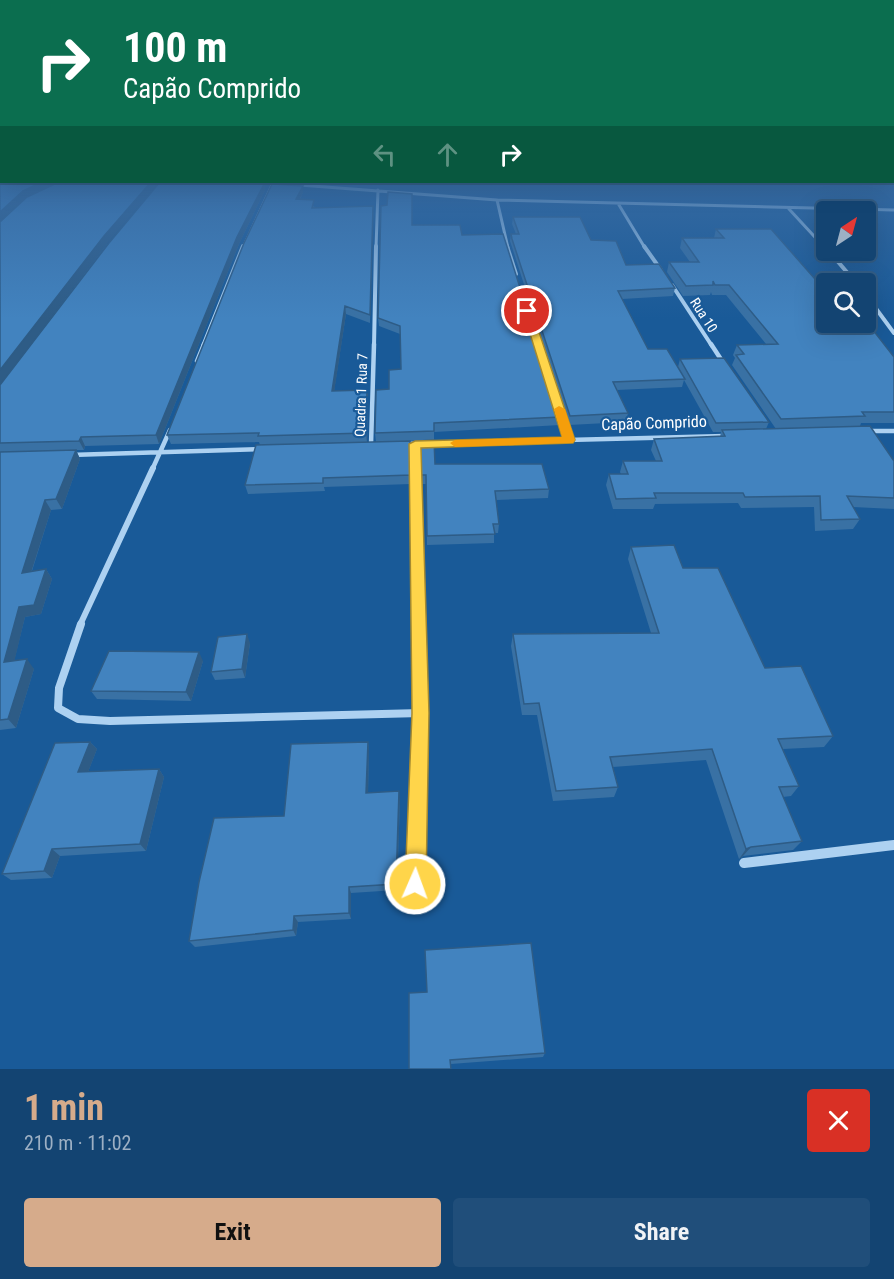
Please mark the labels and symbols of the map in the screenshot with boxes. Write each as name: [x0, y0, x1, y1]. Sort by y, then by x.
north arrow: [816, 201, 876, 261]
pin: [501, 285, 552, 336]
street label: Rua 10: [687, 295, 721, 335]
street label: Quadra 1 Rua 7: [352, 353, 370, 437]
street label: Capão Comprido: [601, 412, 707, 434]
position arrow: [383, 852, 447, 916]

